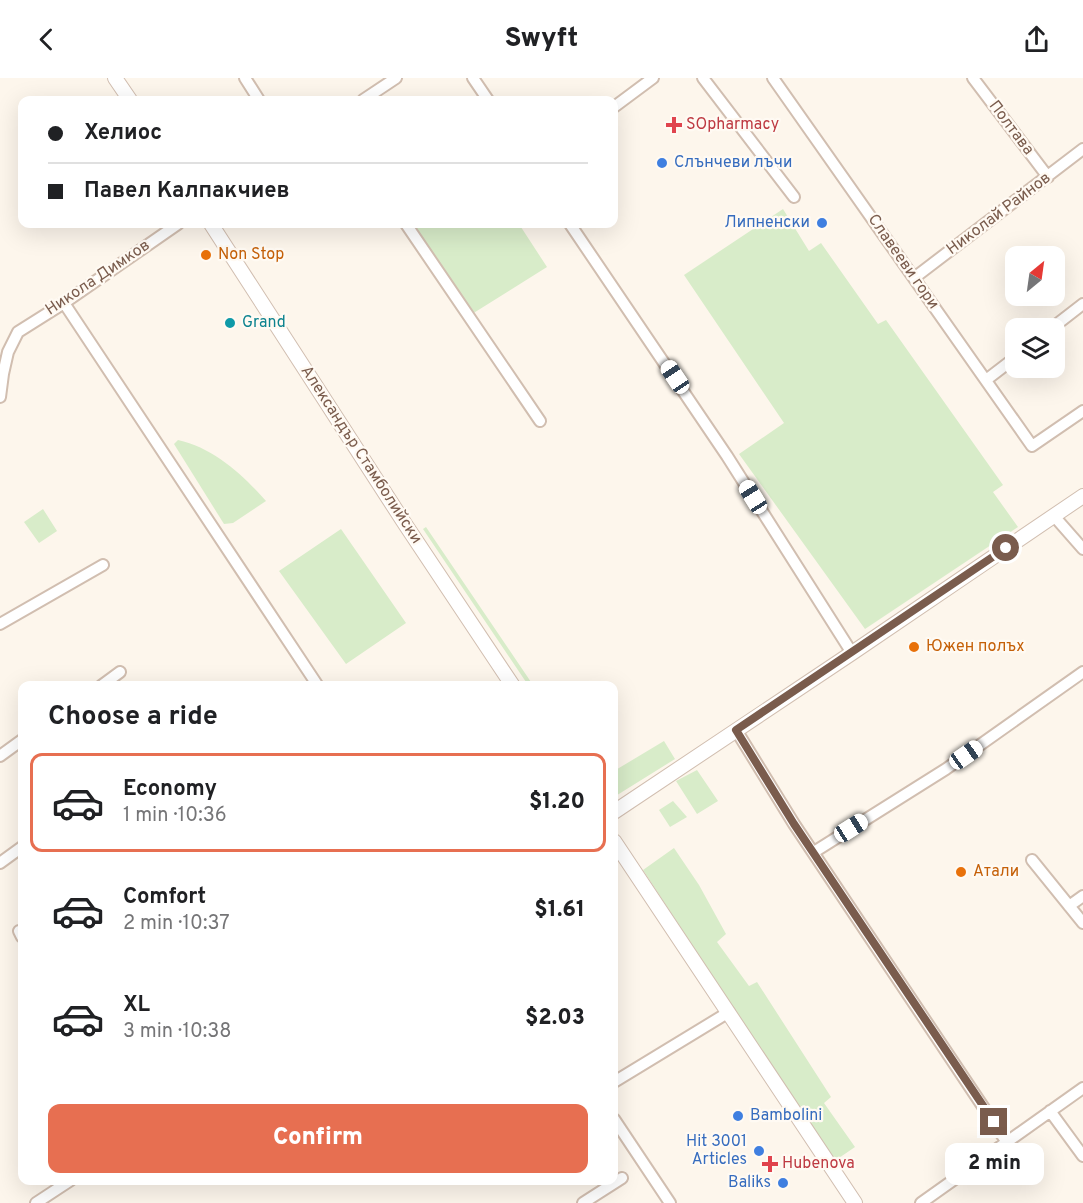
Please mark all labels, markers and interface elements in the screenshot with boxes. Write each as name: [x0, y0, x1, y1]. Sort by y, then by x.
text: Swyft: [505, 22, 578, 56]
icon: back: [30, 23, 63, 56]
icon: share: [1020, 23, 1053, 56]
street label: Полтава: [984, 97, 1038, 159]
place label: SOpharmacy: [686, 115, 779, 135]
marker: SOpharmacy: [667, 118, 681, 132]
text: Хелиос: [84, 120, 162, 147]
place label: Слънчеви лъчи: [674, 153, 792, 173]
marker: Слънчеви лъчи: [655, 156, 669, 170]
street label: Николай Райнов: [943, 168, 1055, 260]
text: Павел Калпакчиев: [84, 178, 290, 205]
street label: Славееви гори: [863, 211, 943, 313]
place label: Липненски: [724, 213, 810, 233]
marker: Липненски: [815, 216, 829, 230]
street label: Никола Димков: [42, 236, 154, 320]
place label: Non Stop: [218, 245, 284, 265]
north arrow: [1005, 246, 1065, 306]
map controls: [1005, 246, 1065, 378]
marker: Non Stop: [199, 248, 213, 262]
place label: Grand: [242, 313, 286, 333]
marker: Grand: [223, 316, 237, 330]
button: layers: [1005, 318, 1065, 378]
car: [657, 357, 693, 397]
street label: Александър Стамболийски: [296, 362, 426, 548]
car: [736, 477, 770, 517]
route start: [992, 534, 1019, 561]
place label: Южен полъх: [926, 637, 1024, 657]
marker: Южен полъх: [907, 640, 921, 654]
text: Choose a ride: [48, 700, 218, 734]
car: [946, 737, 986, 773]
icon: car: [51, 776, 105, 830]
text: Economy: [123, 776, 217, 803]
text: $1.20: [529, 789, 585, 816]
text: 1 min · 10:36: [123, 803, 227, 829]
car: [831, 811, 871, 845]
place label: Атали: [973, 862, 1019, 882]
marker: Атали: [954, 865, 968, 879]
icon: car: [51, 884, 105, 938]
text: Comfort: [123, 884, 206, 911]
text: $1.61: [534, 897, 585, 924]
text: 2 min · 10:37: [123, 911, 230, 937]
icon: car: [51, 992, 105, 1046]
text: XL: [123, 992, 150, 1019]
text: $2.03: [525, 1005, 585, 1032]
text: 3 min · 10:38: [123, 1019, 231, 1045]
button: Confirm: [48, 1104, 588, 1173]
place label: Bambolini: [750, 1106, 822, 1126]
route end: [980, 1108, 1007, 1135]
marker: Bambolini: [731, 1109, 745, 1123]
place label: Hit 3001 Articles: [686, 1132, 747, 1170]
callout: 2 min: [944, 1143, 1044, 1185]
marker: Hit 3001 Articles: [752, 1144, 766, 1158]
text: 2 min: [968, 1151, 1021, 1177]
place label: Hubenova: [782, 1154, 855, 1174]
marker: Hubenova: [763, 1157, 777, 1171]
place label: Baliks: [728, 1173, 771, 1193]
marker: Baliks: [776, 1176, 790, 1190]

